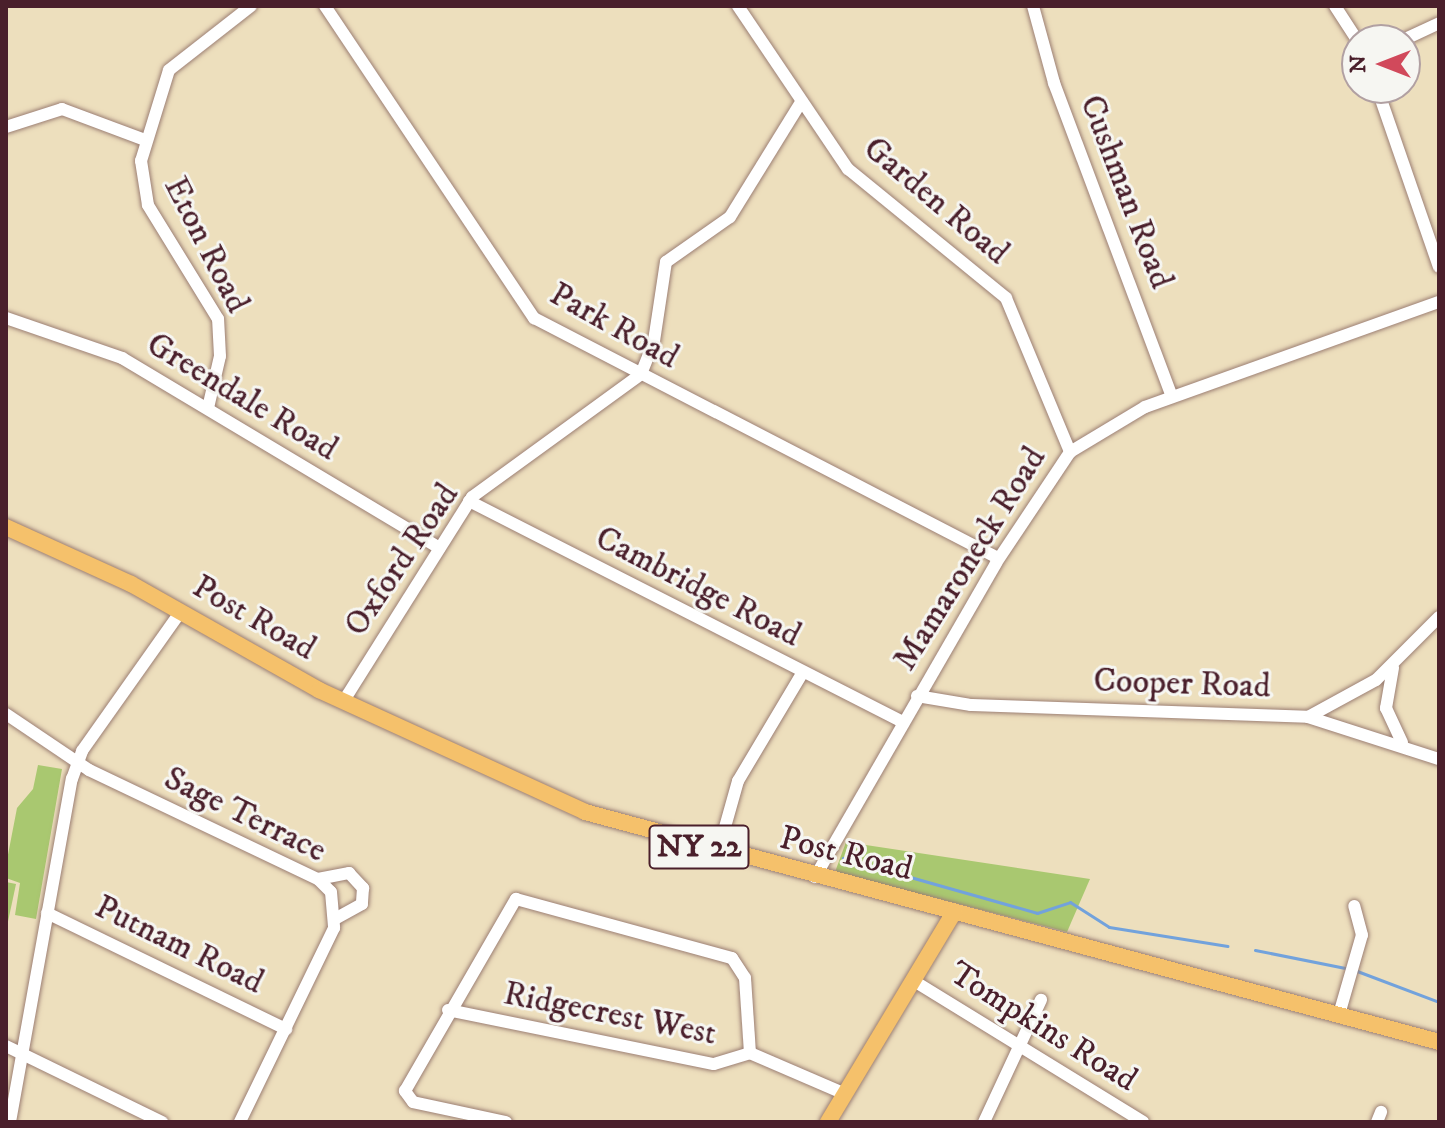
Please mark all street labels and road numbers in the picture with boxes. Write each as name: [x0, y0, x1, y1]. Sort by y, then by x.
street label: Cushman Road: [1070, 90, 1182, 294]
street label: Garden Road: [855, 128, 1017, 274]
street label: Eton Road: [154, 170, 258, 320]
street label: Park Road: [542, 274, 686, 378]
street label: Greendale Road: [139, 324, 345, 470]
street label: Mamaroneck Road: [885, 440, 1055, 678]
street label: Oxford Road: [336, 476, 468, 644]
street label: Cambridge Road: [589, 518, 807, 656]
street label: Post Road: [185, 566, 323, 670]
street label: Cooper Road: [1093, 661, 1271, 707]
street label: Sage Terrace: [157, 758, 333, 872]
street label: Post Road: [775, 818, 917, 890]
road number: NY 22: [647, 819, 751, 875]
street label: Putnam Road: [88, 887, 270, 1003]
street label: Tompkins Road: [942, 953, 1144, 1101]
street label: Ridgecrest West: [500, 973, 720, 1055]

